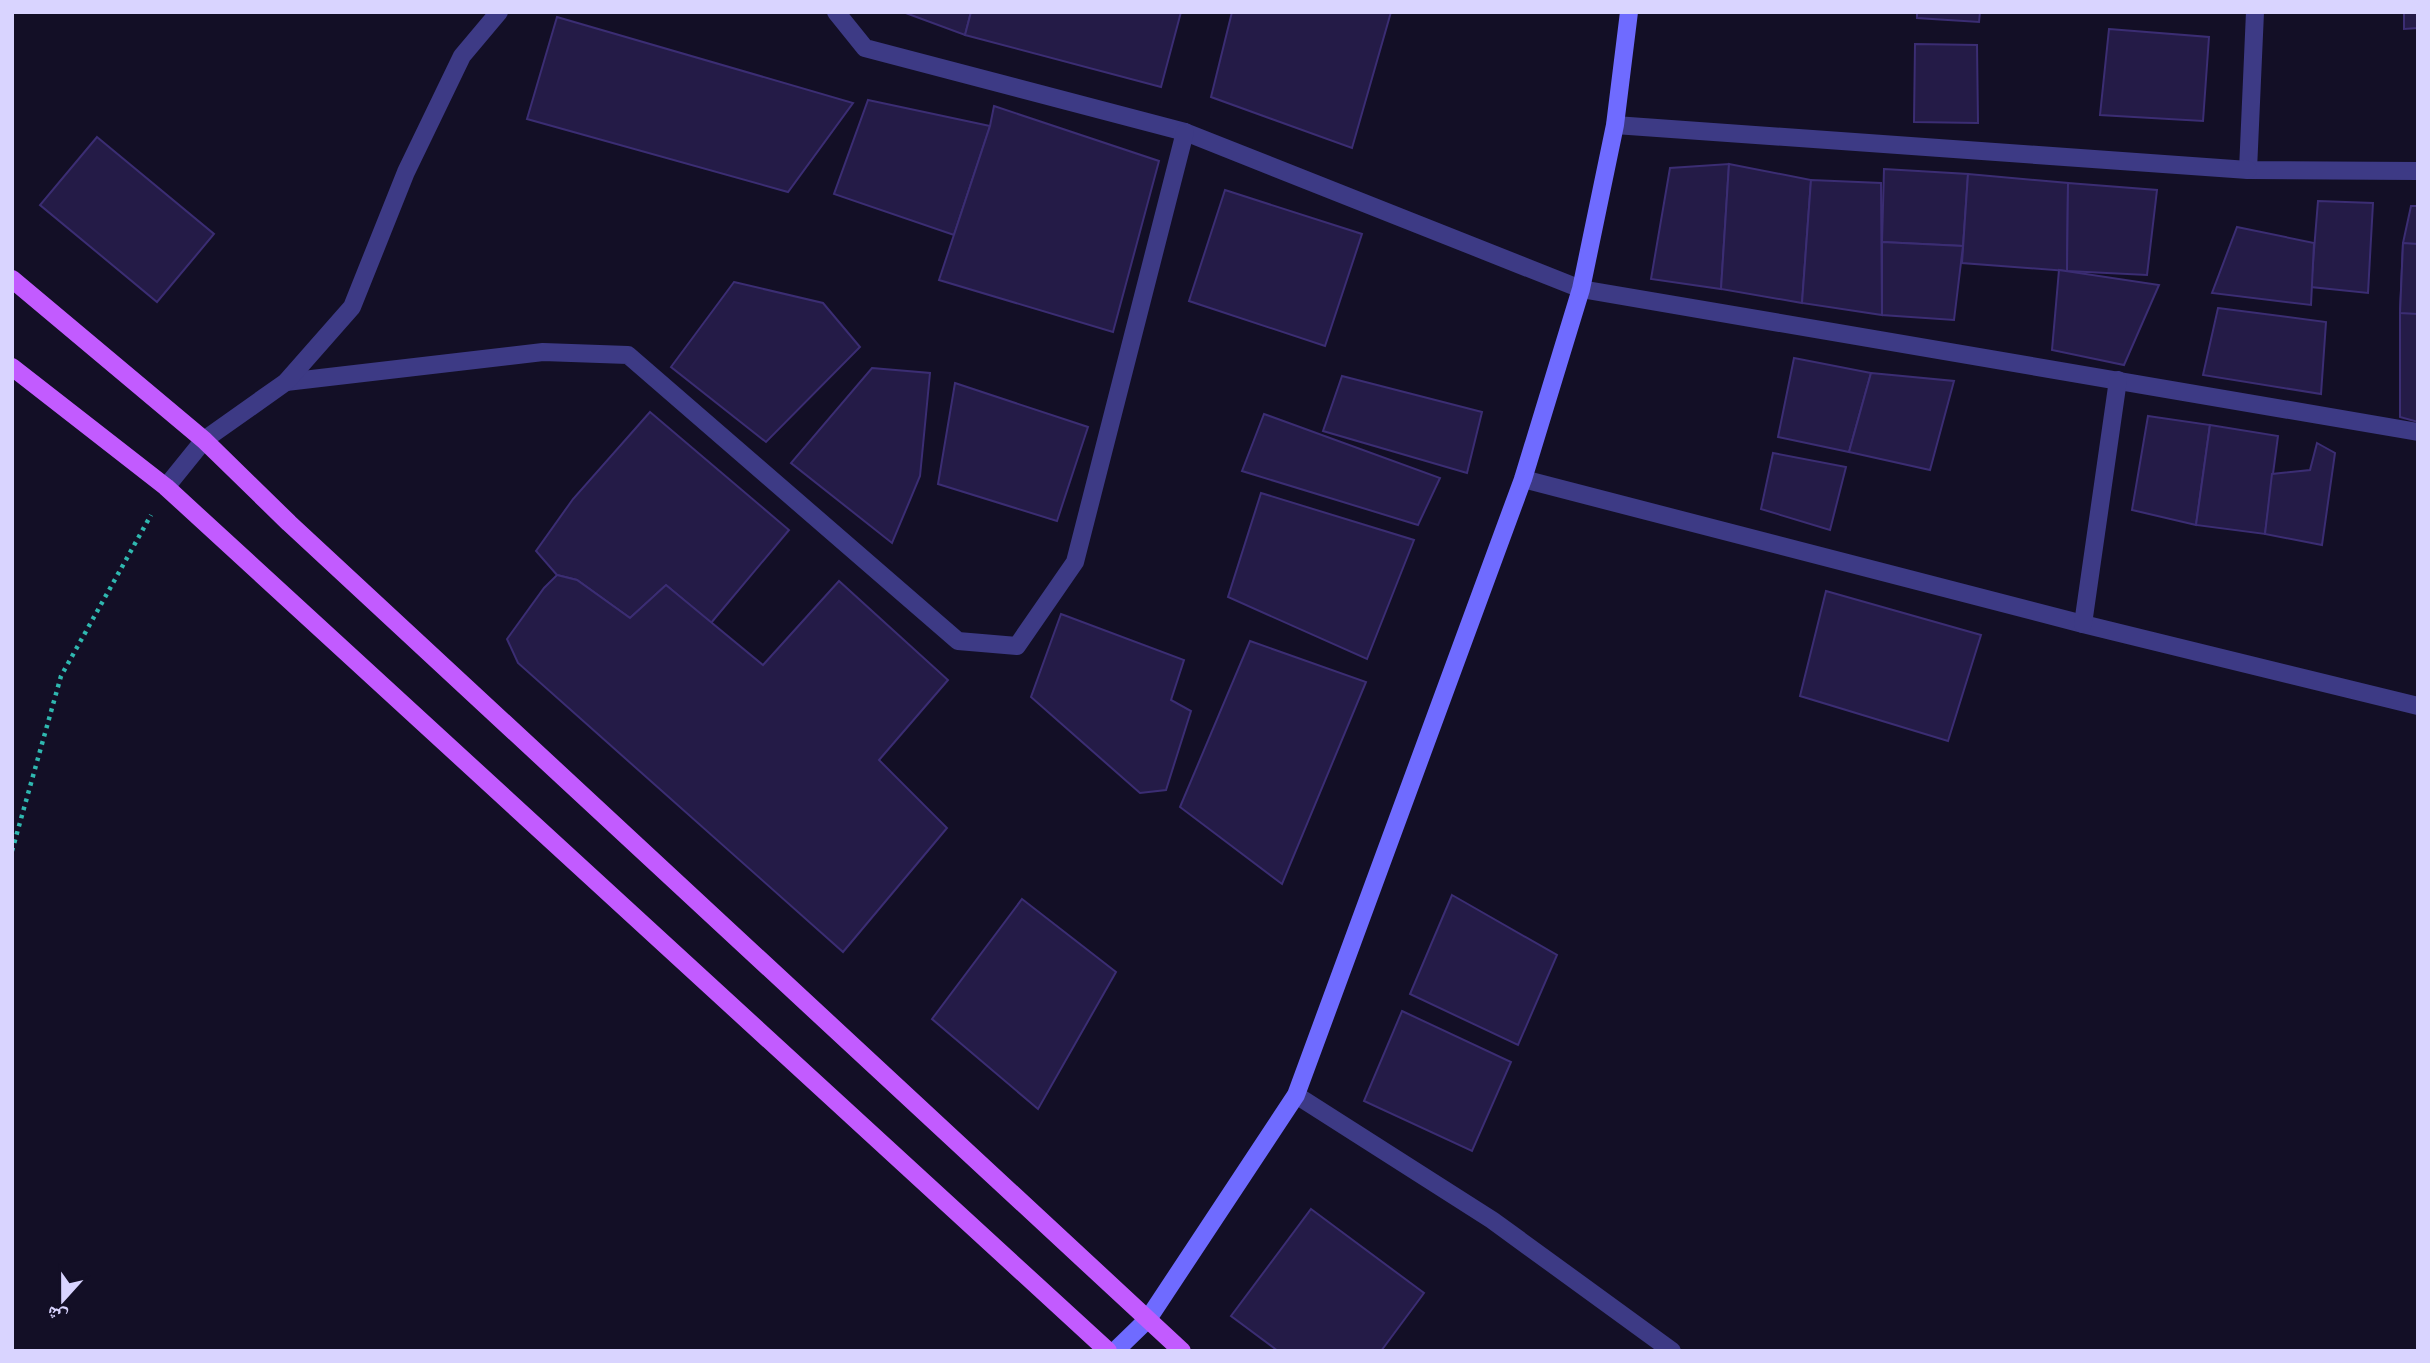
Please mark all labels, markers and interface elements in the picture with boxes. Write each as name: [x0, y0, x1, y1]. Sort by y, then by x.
north arrow: [28, 1265, 98, 1335]
text: ش: [43, 1299, 71, 1332]

